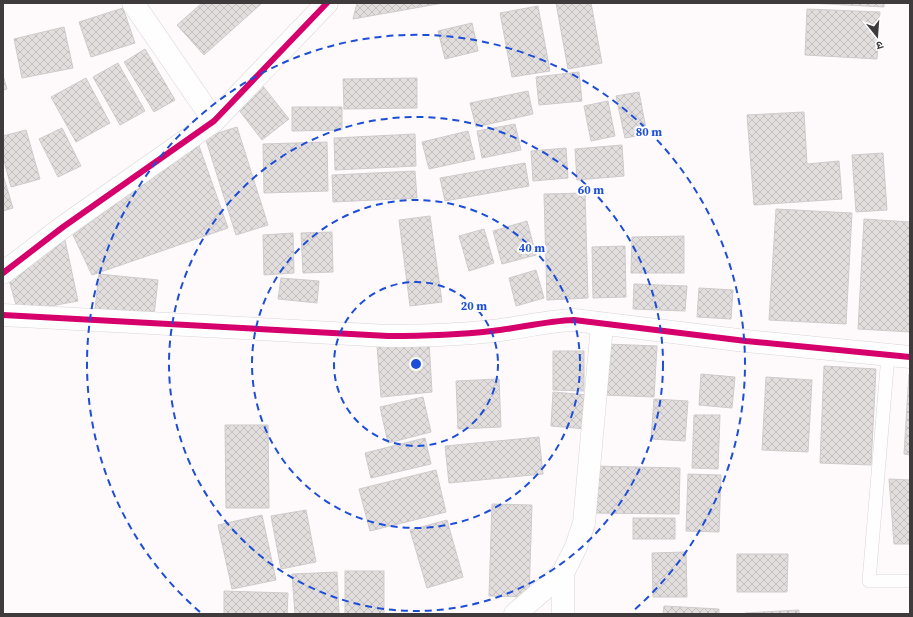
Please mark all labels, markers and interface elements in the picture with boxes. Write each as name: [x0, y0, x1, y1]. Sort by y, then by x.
north arrow: [857, 16, 897, 56]
text: उ: [874, 37, 885, 53]
text: 80 m: [636, 124, 662, 140]
text: 60 m: [578, 182, 604, 198]
text: 40 m: [519, 240, 545, 256]
text: 20 m: [461, 298, 487, 314]
centre of rings: [409, 357, 423, 371]

